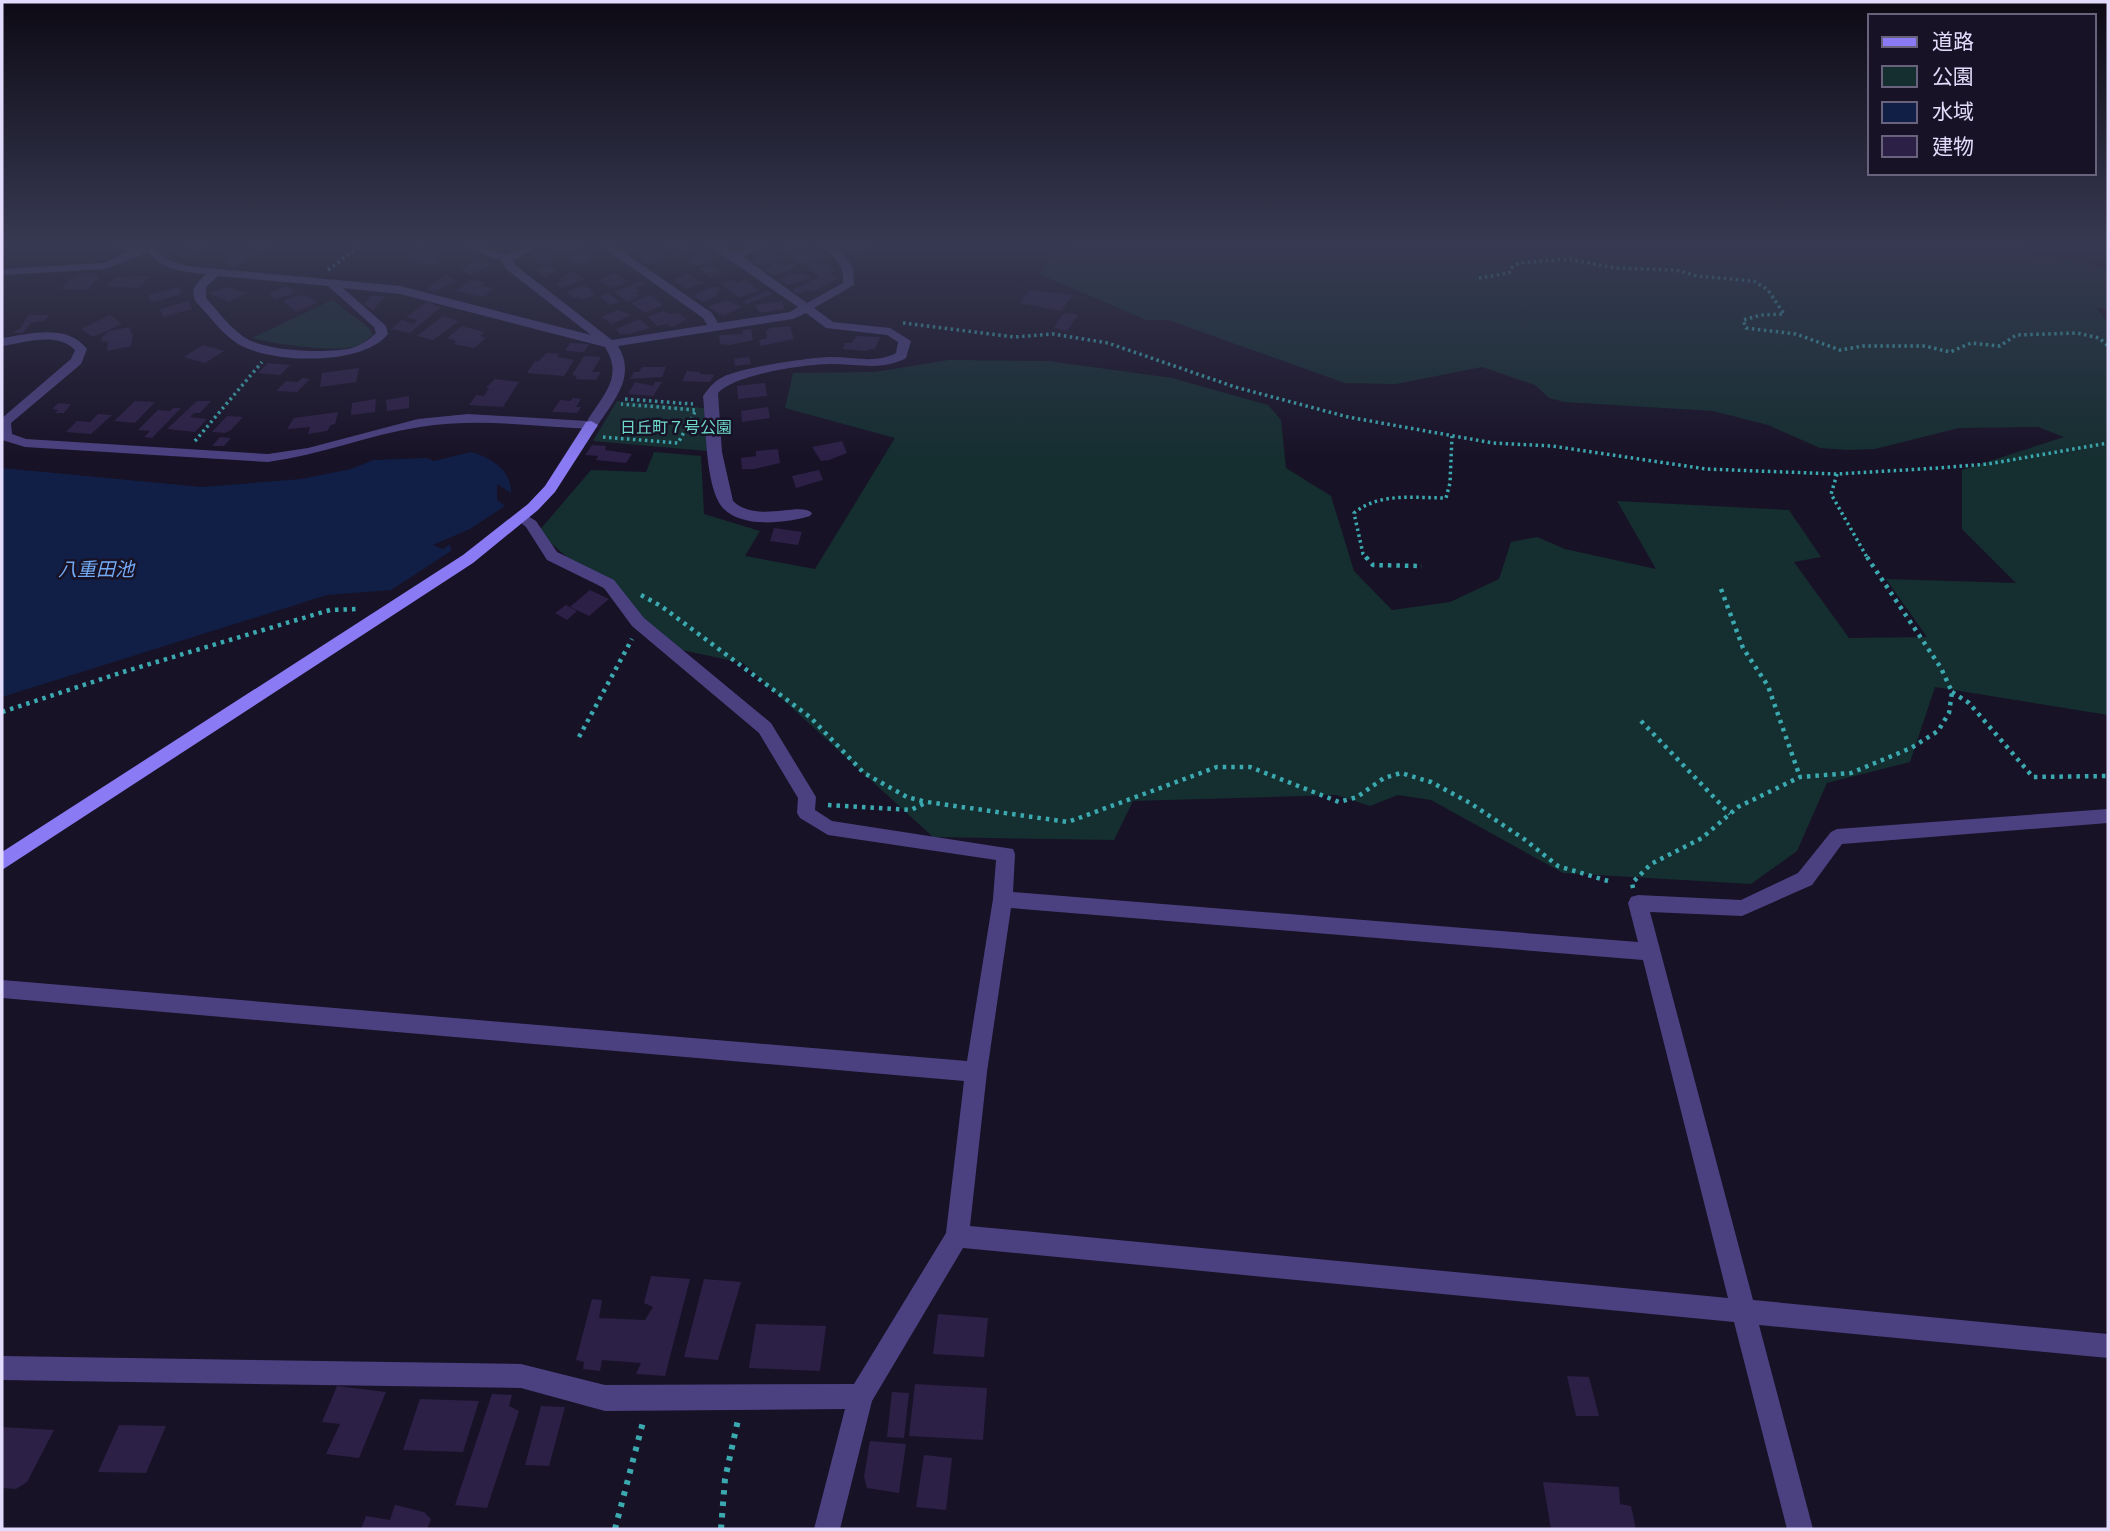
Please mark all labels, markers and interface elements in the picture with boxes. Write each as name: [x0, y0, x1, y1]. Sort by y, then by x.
legend: [1868, 14, 2096, 175]
text: 道路: [1932, 29, 1974, 54]
text: 公園: [1932, 64, 1974, 89]
text: 水域: [1932, 99, 1974, 124]
text: 建物: [1932, 134, 1974, 159]
park label: 日丘町７号公園: [620, 418, 732, 437]
water label: 八重田池: [58, 558, 136, 581]

